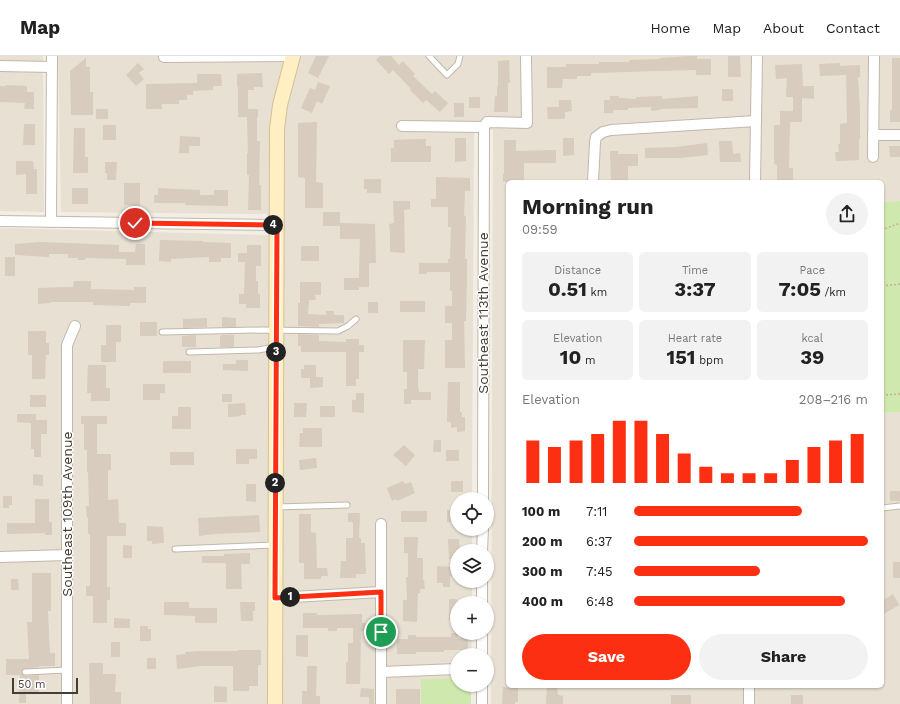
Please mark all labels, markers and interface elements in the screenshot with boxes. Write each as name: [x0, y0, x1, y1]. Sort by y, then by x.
text: Map: [20, 16, 60, 39]
text: Home: [650, 20, 690, 36]
text: Map: [712, 20, 741, 36]
text: About: [763, 20, 804, 36]
text: Contact: [826, 20, 880, 36]
button: share: [826, 193, 868, 235]
text: Morning run: [522, 194, 654, 219]
pin: [118, 206, 152, 240]
icon: check: [124, 212, 146, 234]
pin: 4: [263, 215, 283, 235]
text: 4: [269, 218, 277, 231]
text: 09:59: [522, 222, 558, 237]
street label: Southeast 113th Avenue: [475, 232, 491, 394]
text: Distance: [554, 264, 601, 277]
text: Time: [682, 264, 708, 277]
text: Pace: [800, 264, 825, 277]
text: 0.51: [548, 277, 587, 301]
text: 3:37: [674, 277, 716, 301]
text: 7:05: [779, 277, 821, 301]
text: km: [587, 286, 607, 299]
text: /km: [821, 286, 846, 299]
text: Elevation: [553, 332, 602, 345]
text: Heart rate: [668, 332, 722, 345]
text: kcal: [801, 332, 823, 345]
pin: 3: [266, 342, 286, 362]
text: 3: [273, 345, 279, 358]
text: 10: [560, 345, 581, 369]
text: 151: [667, 345, 695, 369]
text: 39: [800, 345, 824, 369]
text: m: [581, 354, 596, 367]
text: bpm: [695, 354, 723, 367]
text: Elevation: [522, 392, 580, 407]
text: 208–216 m: [799, 392, 868, 407]
street label: Southeast 109th Avenue: [59, 431, 75, 597]
pin: 2: [265, 473, 285, 493]
text: 2: [272, 476, 278, 489]
map controls: [450, 492, 494, 692]
button: locate: [450, 492, 494, 536]
text: 100 m: [522, 504, 560, 519]
text: 7:11: [586, 504, 607, 519]
text: 200 m: [522, 534, 562, 549]
text: 6:37: [586, 534, 612, 549]
button: layers: [450, 544, 494, 588]
text: 300 m: [522, 564, 562, 579]
text: 7:45: [586, 564, 613, 579]
pin: 1: [280, 587, 300, 607]
text: 1: [288, 590, 292, 603]
text: 400 m: [522, 594, 563, 609]
text: 6:48: [586, 594, 614, 609]
button: +: [450, 596, 494, 640]
pin: [364, 615, 398, 649]
icon: arrive: [370, 621, 392, 643]
button: Save: [522, 634, 691, 680]
button: Share: [699, 634, 868, 680]
button: −: [450, 648, 494, 692]
scale bar: [12, 676, 78, 695]
text: 50 m: [18, 678, 45, 691]

